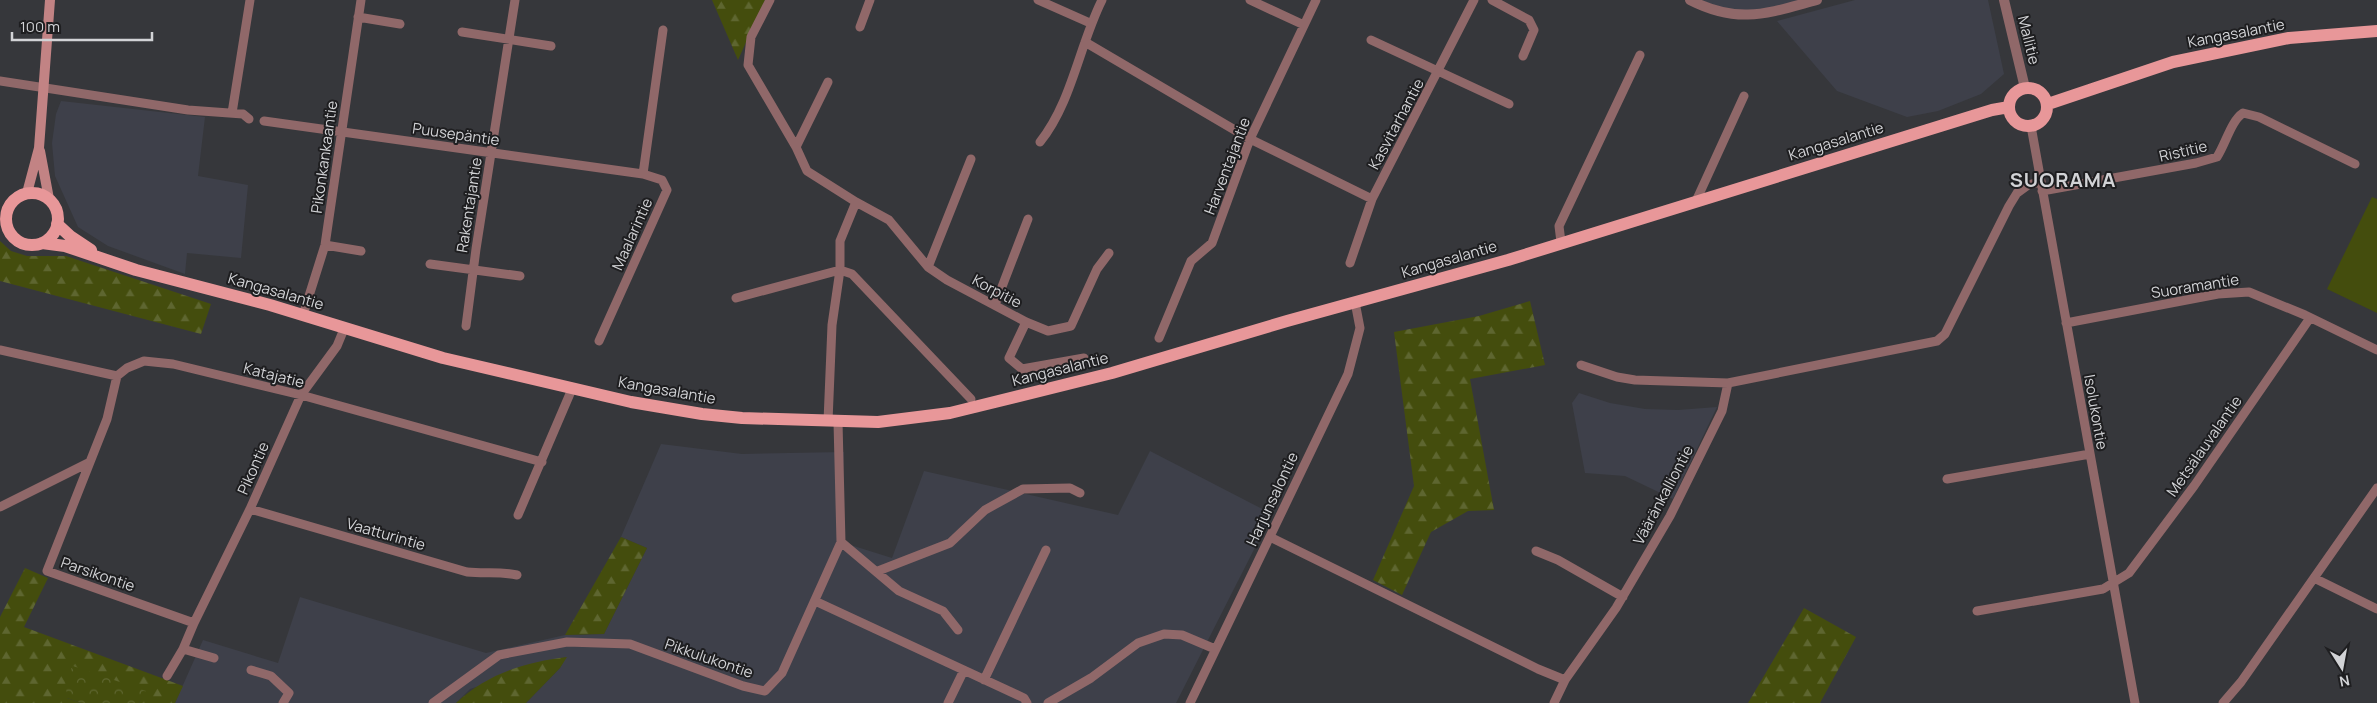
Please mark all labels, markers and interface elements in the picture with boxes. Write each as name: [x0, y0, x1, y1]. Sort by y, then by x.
scale bar: [12, 10, 152, 42]
street label: Mallitie: [2013, 13, 2045, 67]
street label: Kangasalantie: [2186, 13, 2287, 53]
text: 100 m: [20, 16, 60, 37]
street label: Kasvitarhantie: [1363, 75, 1429, 173]
street label: Pikonkankaantie: [306, 99, 342, 215]
street label: Harventajantie: [1199, 114, 1255, 218]
street label: Kangasalantie: [1786, 116, 1886, 165]
street label: Puusepäntie: [411, 117, 501, 151]
street label: Ristitie: [2157, 135, 2209, 167]
street label: Rakentajantie: [451, 156, 487, 254]
district label: SUORAMA: [2010, 166, 2116, 193]
street label: Maalarintie: [607, 194, 657, 274]
street label: Kangasalantie: [1399, 235, 1499, 283]
street label: Kangasalantie: [226, 267, 326, 315]
street label: Korpitie: [969, 269, 1026, 313]
street label: Suoramantie: [2150, 269, 2241, 303]
street label: Kangasalantie: [1010, 347, 1111, 391]
street label: Katajatie: [241, 357, 307, 393]
street label: Kangasalantie: [617, 371, 718, 409]
street label: Isolukontie: [2079, 373, 2113, 451]
street label: Metsälauvalantie: [2161, 391, 2247, 501]
street label: Pikontie: [232, 438, 274, 498]
street label: Vääränkalliontie: [1628, 441, 1698, 548]
street label: Harjunsalontie: [1241, 448, 1303, 549]
street label: Vaatturintie: [344, 513, 428, 555]
street label: Parsikontie: [58, 552, 138, 597]
street label: Pikkulukontie: [662, 633, 756, 683]
north arrow: [2317, 643, 2367, 693]
text: N: [2338, 671, 2351, 692]

